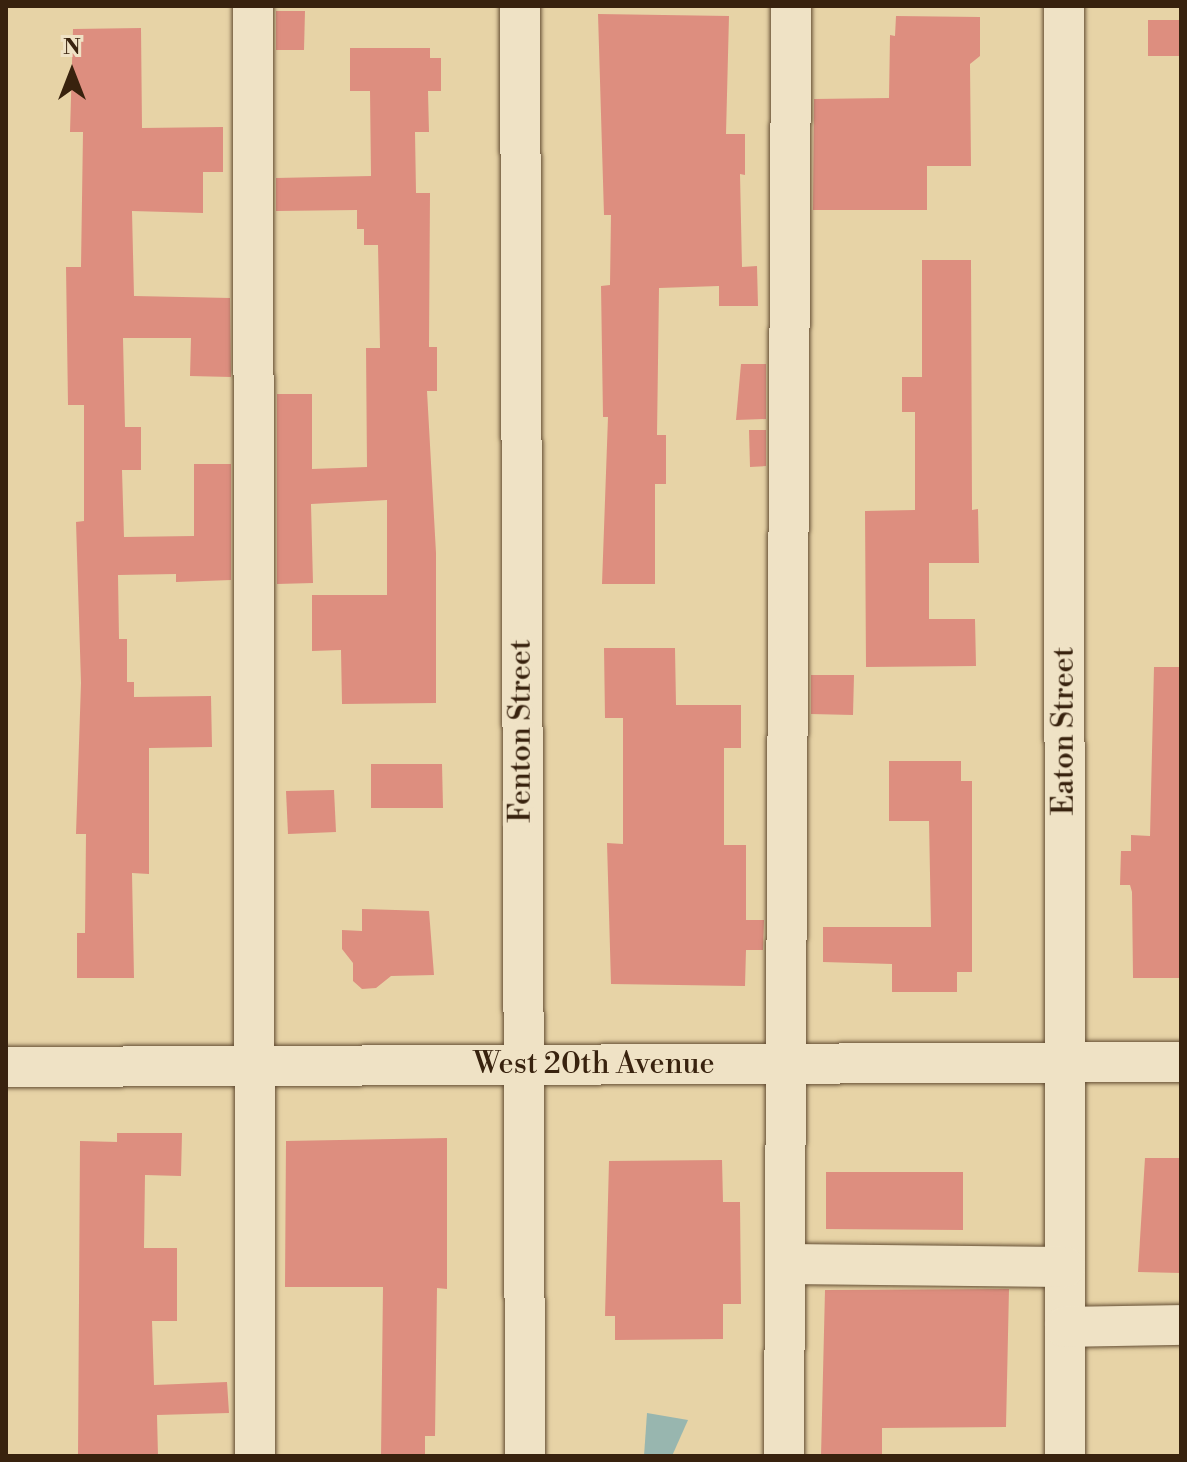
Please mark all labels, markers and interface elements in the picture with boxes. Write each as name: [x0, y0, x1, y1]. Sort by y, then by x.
north arrow: [32, 32, 112, 112]
text: N: [63, 34, 81, 61]
street label: Fenton Street: [503, 639, 539, 823]
street label: Eaton Street: [1046, 647, 1082, 815]
street label: West 20th Avenue: [473, 1046, 715, 1082]

